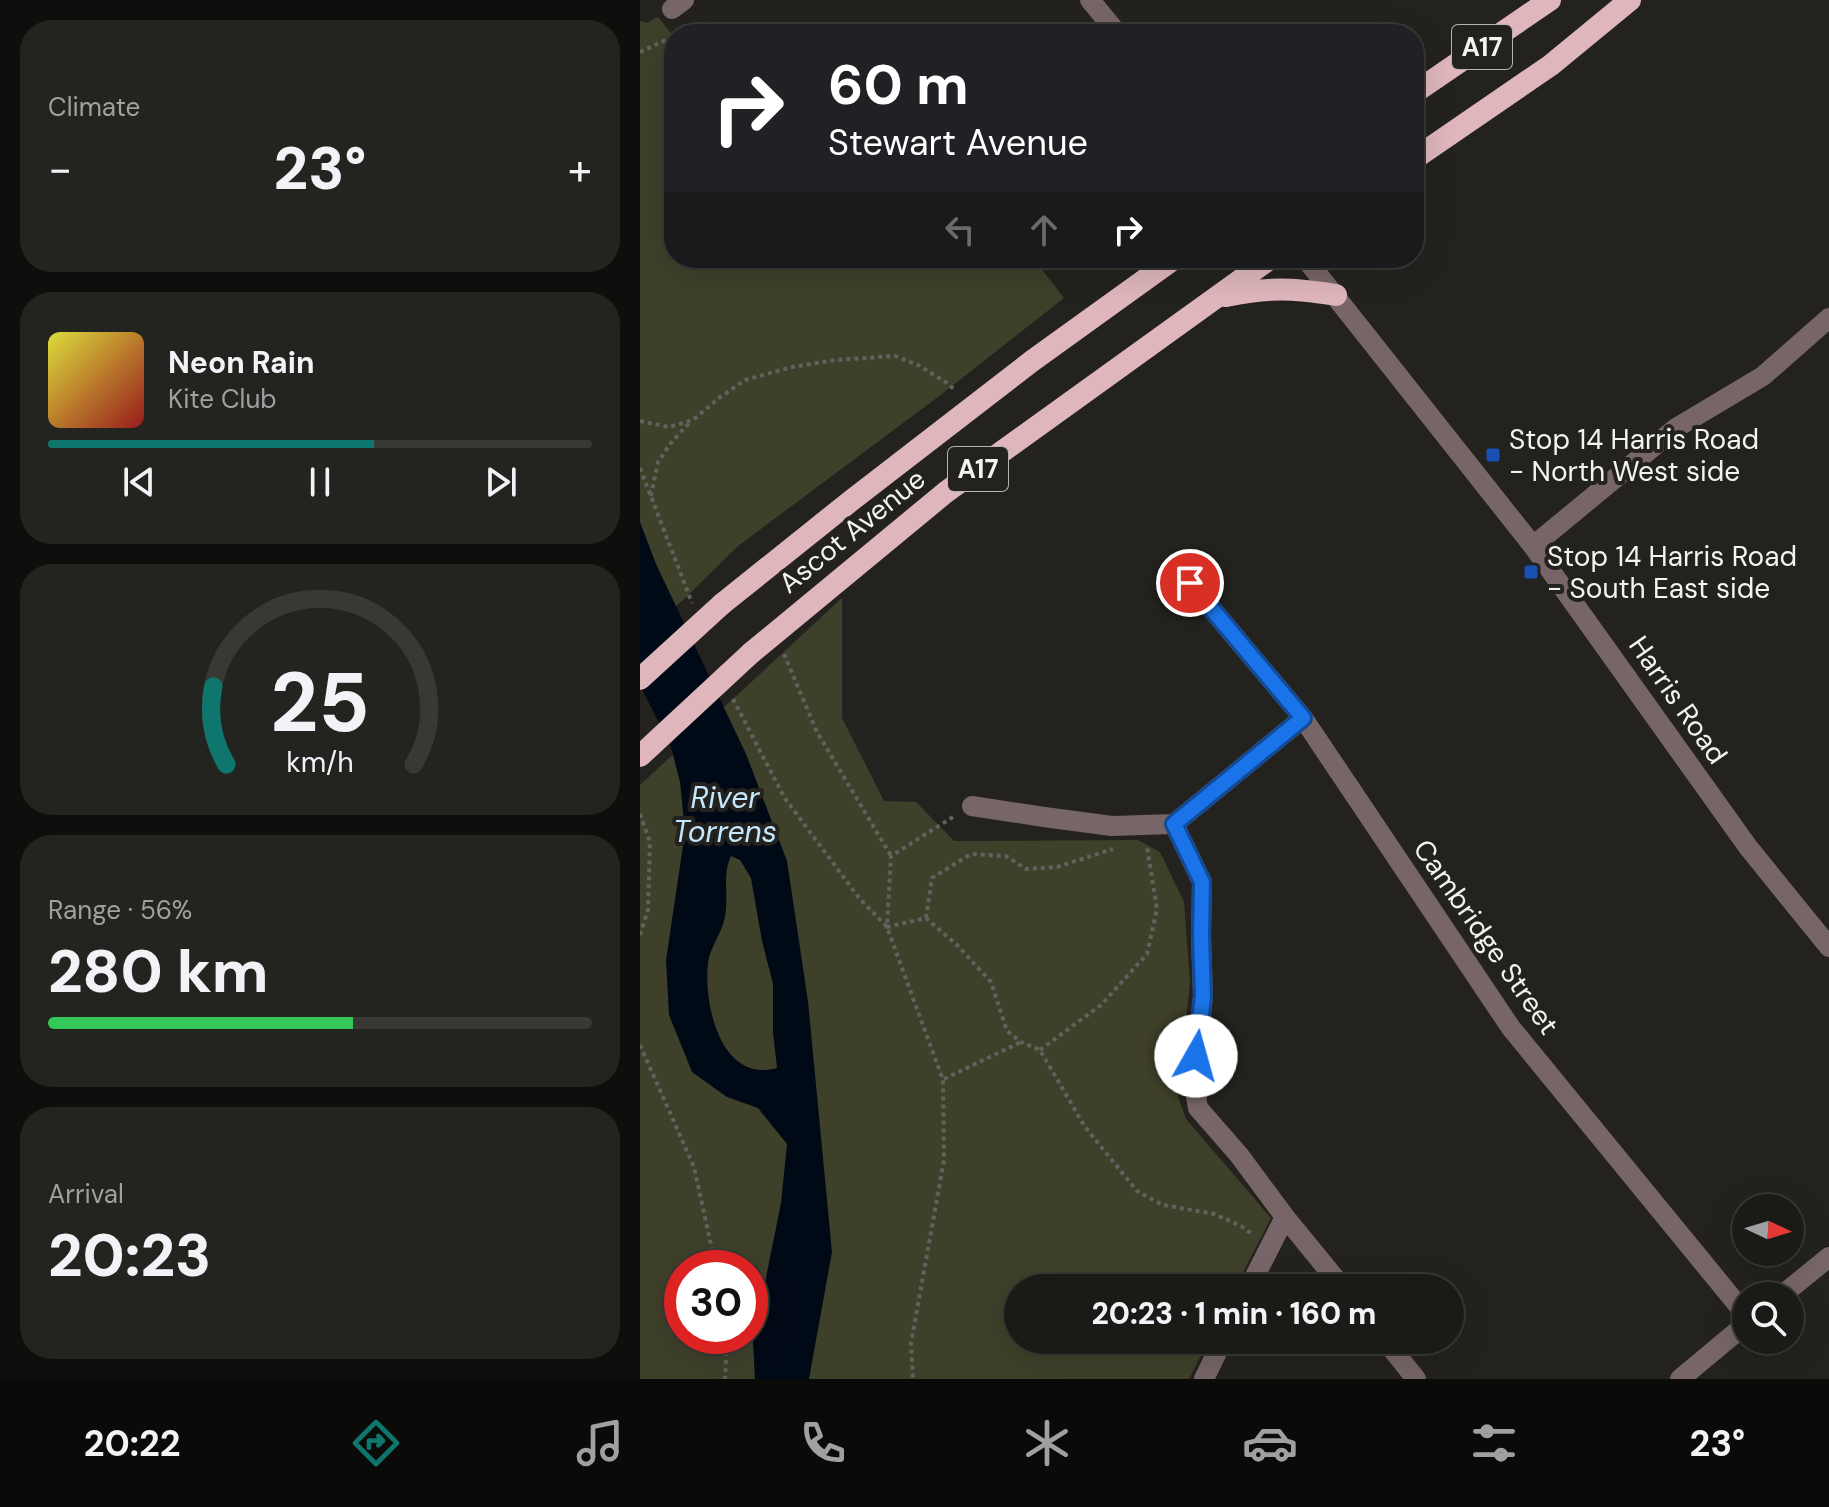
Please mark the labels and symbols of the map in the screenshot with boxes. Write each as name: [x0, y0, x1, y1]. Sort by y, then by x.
road number: A17: [1452, 25, 1512, 69]
place label: Stop 14 Harris Road - North West side: [1509, 421, 1759, 490]
marker: Stop 14 Harris Road - North West side: [1484, 446, 1502, 464]
road number: A17: [948, 447, 1008, 491]
street label: Ascot Avenue: [771, 461, 933, 601]
place label: Stop 14 Harris Road - South East side: [1547, 538, 1797, 607]
pin: [1156, 549, 1224, 617]
marker: Stop 14 Harris Road - South East side: [1522, 563, 1540, 581]
street label: Harris Road: [1620, 629, 1736, 771]
water label: River Torrens: [673, 778, 777, 851]
street label: Cambridge Street: [1405, 832, 1567, 1042]
position arrow: [1154, 1014, 1238, 1098]
north arrow: [1732, 1194, 1804, 1266]
speed limit sign: 30: [664, 1250, 768, 1354]

